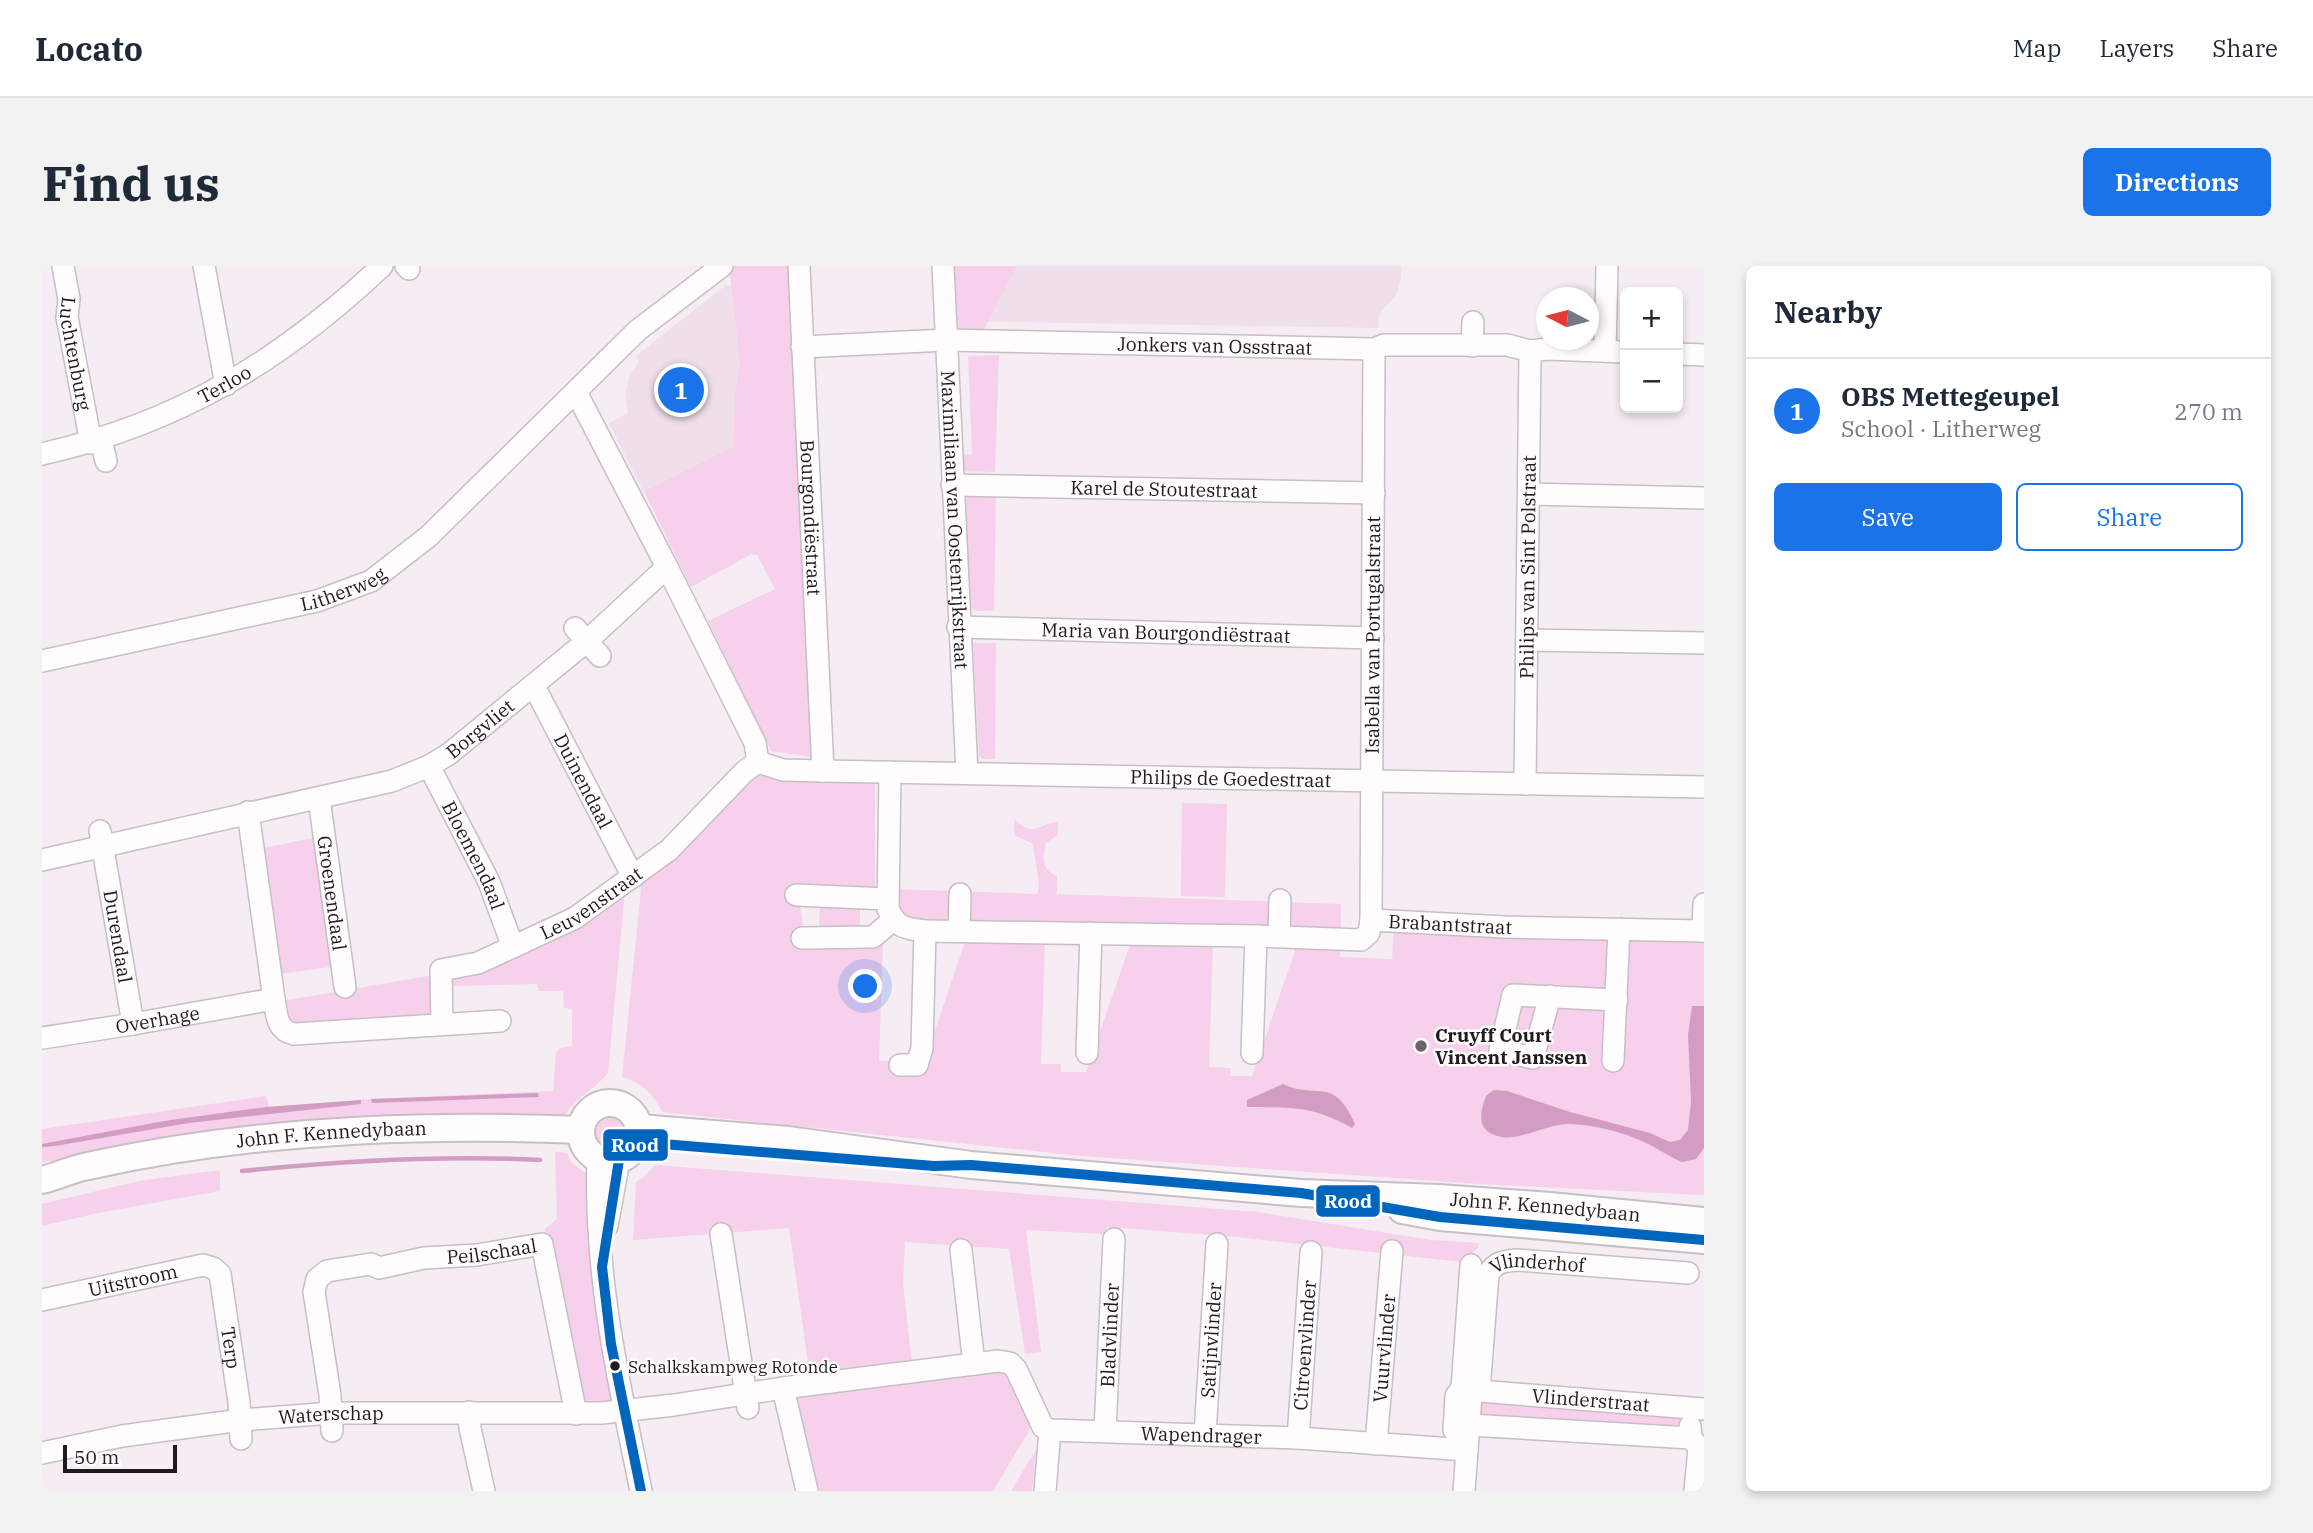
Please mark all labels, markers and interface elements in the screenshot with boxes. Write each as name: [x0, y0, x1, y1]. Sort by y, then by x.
text: Locato: [35, 27, 143, 70]
text: Map: [2013, 32, 2061, 64]
text: Layers: [2099, 32, 2174, 64]
text: Share: [2212, 32, 2278, 64]
button: Directions: [2083, 148, 2271, 216]
text: Find us: [42, 151, 220, 214]
north arrow: [1536, 287, 1599, 350]
map controls: [1620, 287, 1683, 413]
button: +: [1620, 287, 1683, 350]
text: Nearby: [1774, 292, 1882, 331]
street label: Luchtenburg: [55, 295, 97, 413]
street label: Jonkers van Ossstraat: [1117, 332, 1313, 360]
button: −: [1620, 350, 1683, 413]
street label: Terloo: [194, 360, 256, 409]
pin: 1: [658, 364, 704, 416]
street label: Maximiliaan van Oostenrijkstraat: [936, 370, 974, 670]
text: OBS Mettegeupel: [1841, 379, 2059, 413]
text: 1: [1790, 396, 1804, 426]
text: 270 m: [2174, 396, 2243, 426]
text: School · Litherweg: [1841, 413, 2041, 443]
street label: Bourgondiëstraat: [795, 439, 827, 597]
street label: Philips van Sint Polstraat: [1514, 455, 1541, 679]
street label: Karel de Stoutestraat: [1070, 475, 1258, 503]
button: Save: [1774, 483, 2002, 551]
button: Share: [2016, 483, 2243, 551]
street label: Isabella van Portugalstraat: [1360, 516, 1385, 754]
street label: Litherweg: [298, 561, 392, 616]
street label: Maria van Bourgondiëstraat: [1041, 617, 1291, 648]
street label: Borgvliet: [441, 694, 519, 764]
street label: Duinendaal: [549, 729, 618, 833]
street label: Philips de Goedestraat: [1130, 765, 1332, 792]
street label: Bloemendaal: [437, 797, 510, 913]
street label: Groenendaal: [312, 834, 352, 952]
street label: Leuvenstraat: [536, 861, 647, 945]
street label: Durendaal: [98, 888, 138, 985]
street label: Brabantstraat: [1388, 909, 1513, 939]
your location: [848, 969, 882, 1003]
street label: Overhage: [114, 1000, 201, 1039]
place label: Cruyff Court Vincent Janssen: [1435, 1023, 1588, 1069]
marker: Cruyff Court Vincent Janssen: [1413, 1038, 1429, 1054]
street label: John F. Kennedybaan: [235, 1116, 427, 1153]
line badge: Rood: [602, 1128, 669, 1162]
text: Rood: [611, 1133, 659, 1157]
line badge: Rood: [1315, 1184, 1381, 1218]
street label: John F. Kennedybaan: [1449, 1187, 1642, 1227]
text: Rood: [1324, 1189, 1372, 1213]
street label: Peilschaal: [446, 1233, 539, 1269]
street label: Vlinderhof: [1485, 1248, 1587, 1278]
street label: Uitstroom: [86, 1259, 180, 1302]
street label: Citroenvlinder: [1288, 1279, 1321, 1411]
street label: Satijnvlinder: [1195, 1281, 1227, 1399]
street label: Bladvlinder: [1095, 1282, 1124, 1388]
street label: Vuurvlinder: [1367, 1292, 1400, 1404]
street label: Terp: [216, 1325, 246, 1370]
place label: Schalkskampweg Rotonde: [628, 1356, 838, 1378]
marker: Schalkskampweg Rotonde: [608, 1359, 622, 1373]
street label: Vlinderstraat: [1531, 1383, 1651, 1417]
street label: Waterschap: [277, 1401, 384, 1429]
street label: Wapendrager: [1140, 1421, 1263, 1449]
scale bar: [63, 1442, 177, 1474]
text: 50 m: [74, 1445, 119, 1469]

